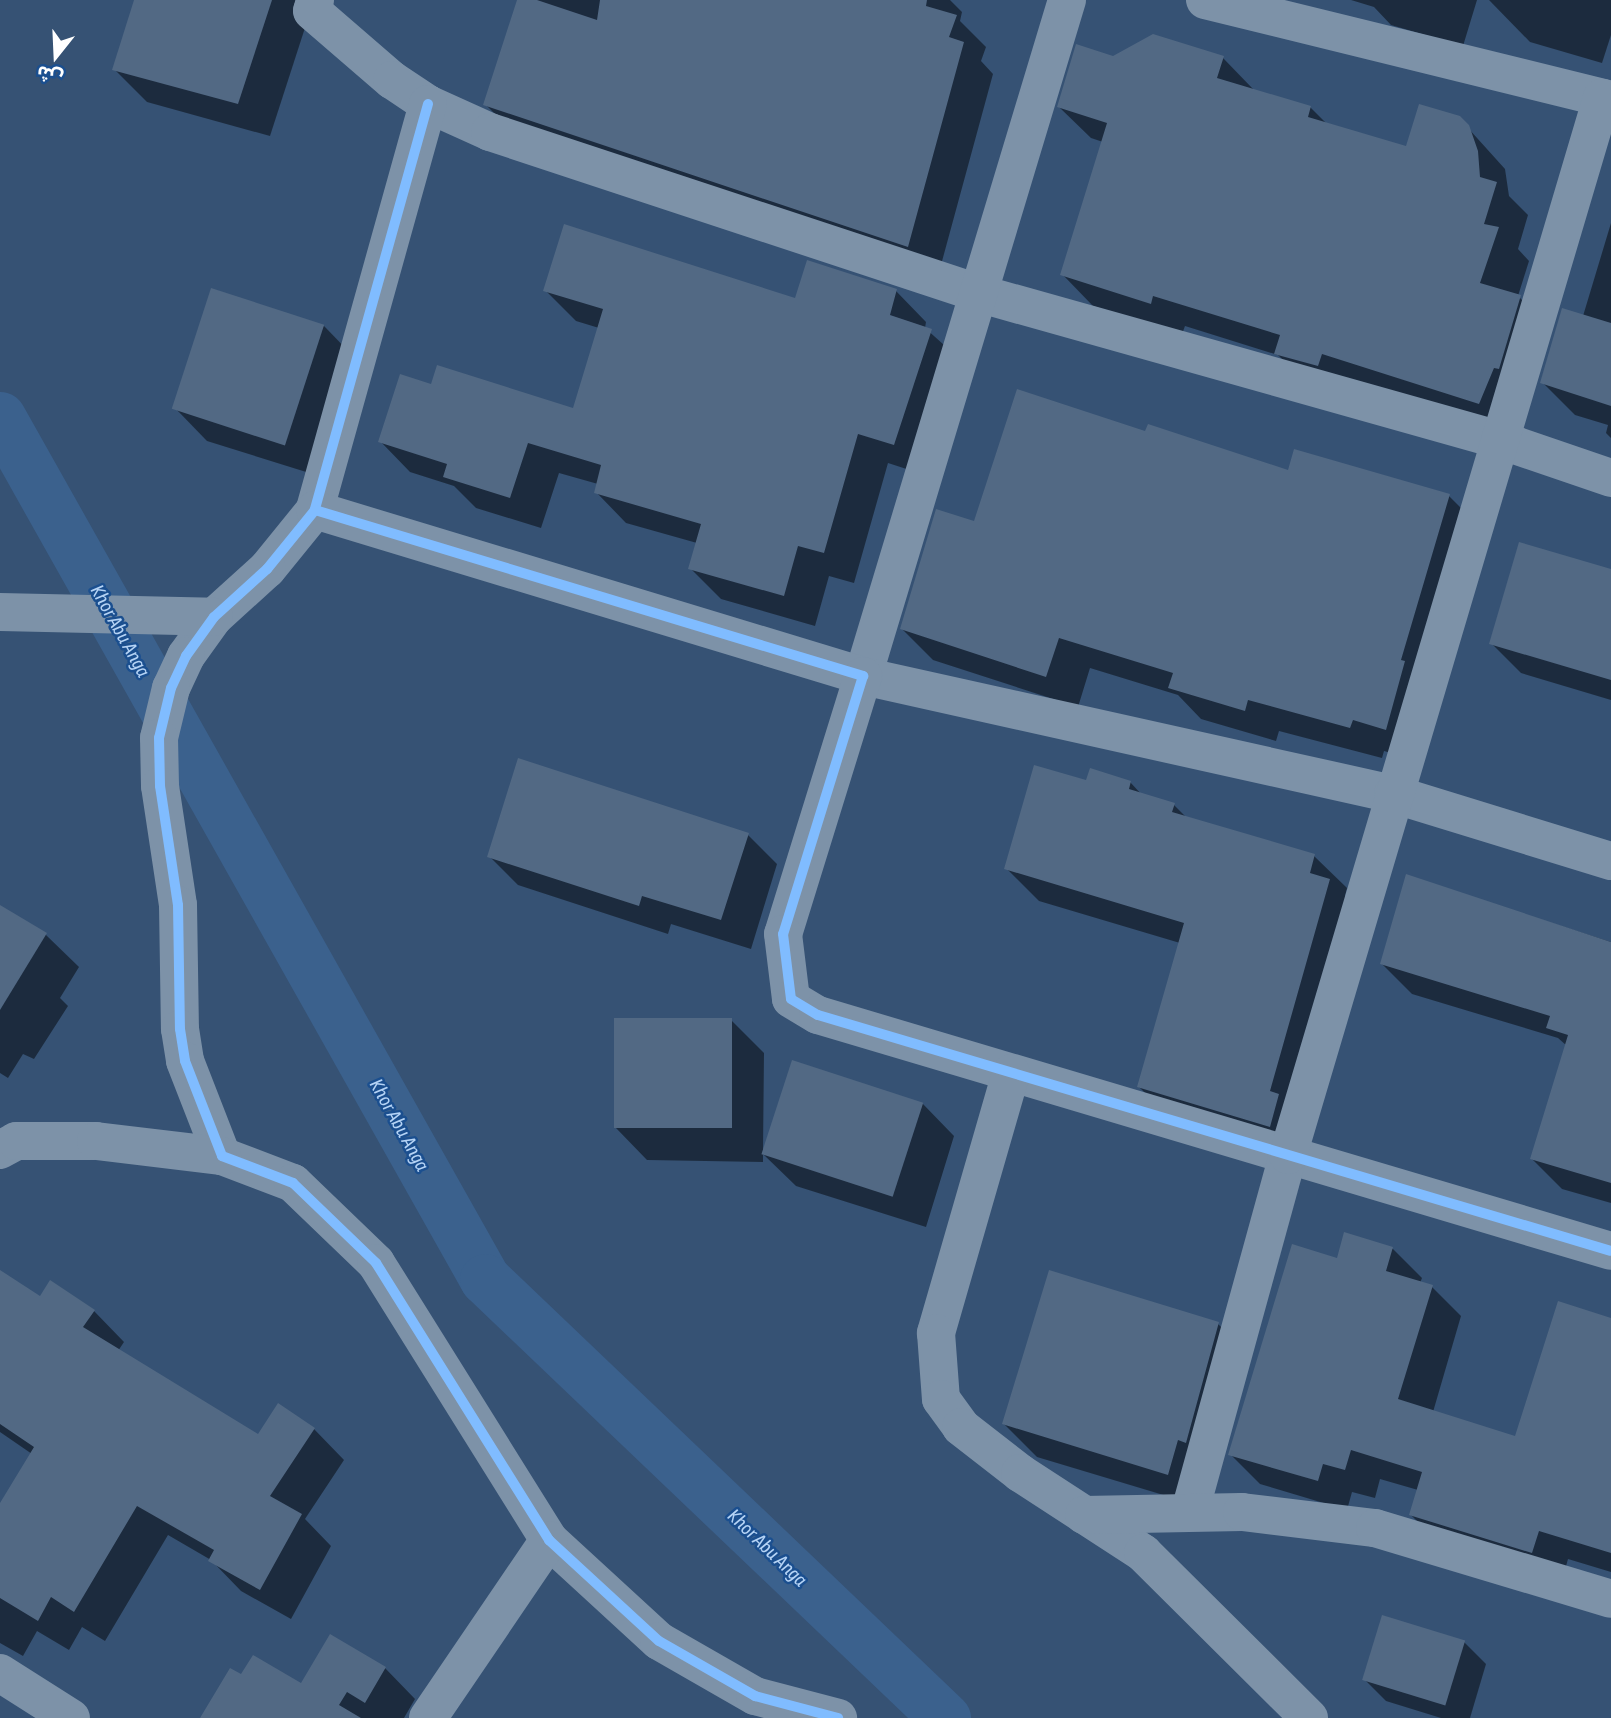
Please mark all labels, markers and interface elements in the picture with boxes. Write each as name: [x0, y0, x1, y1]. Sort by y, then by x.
north arrow: [21, 21, 91, 91]
text: ش: [34, 61, 65, 90]
water label: Khor Abu Anga: [85, 581, 155, 681]
water label: Khor Abu Anga: [364, 1075, 434, 1175]
water label: Khor Abu Anga: [723, 1504, 811, 1592]

